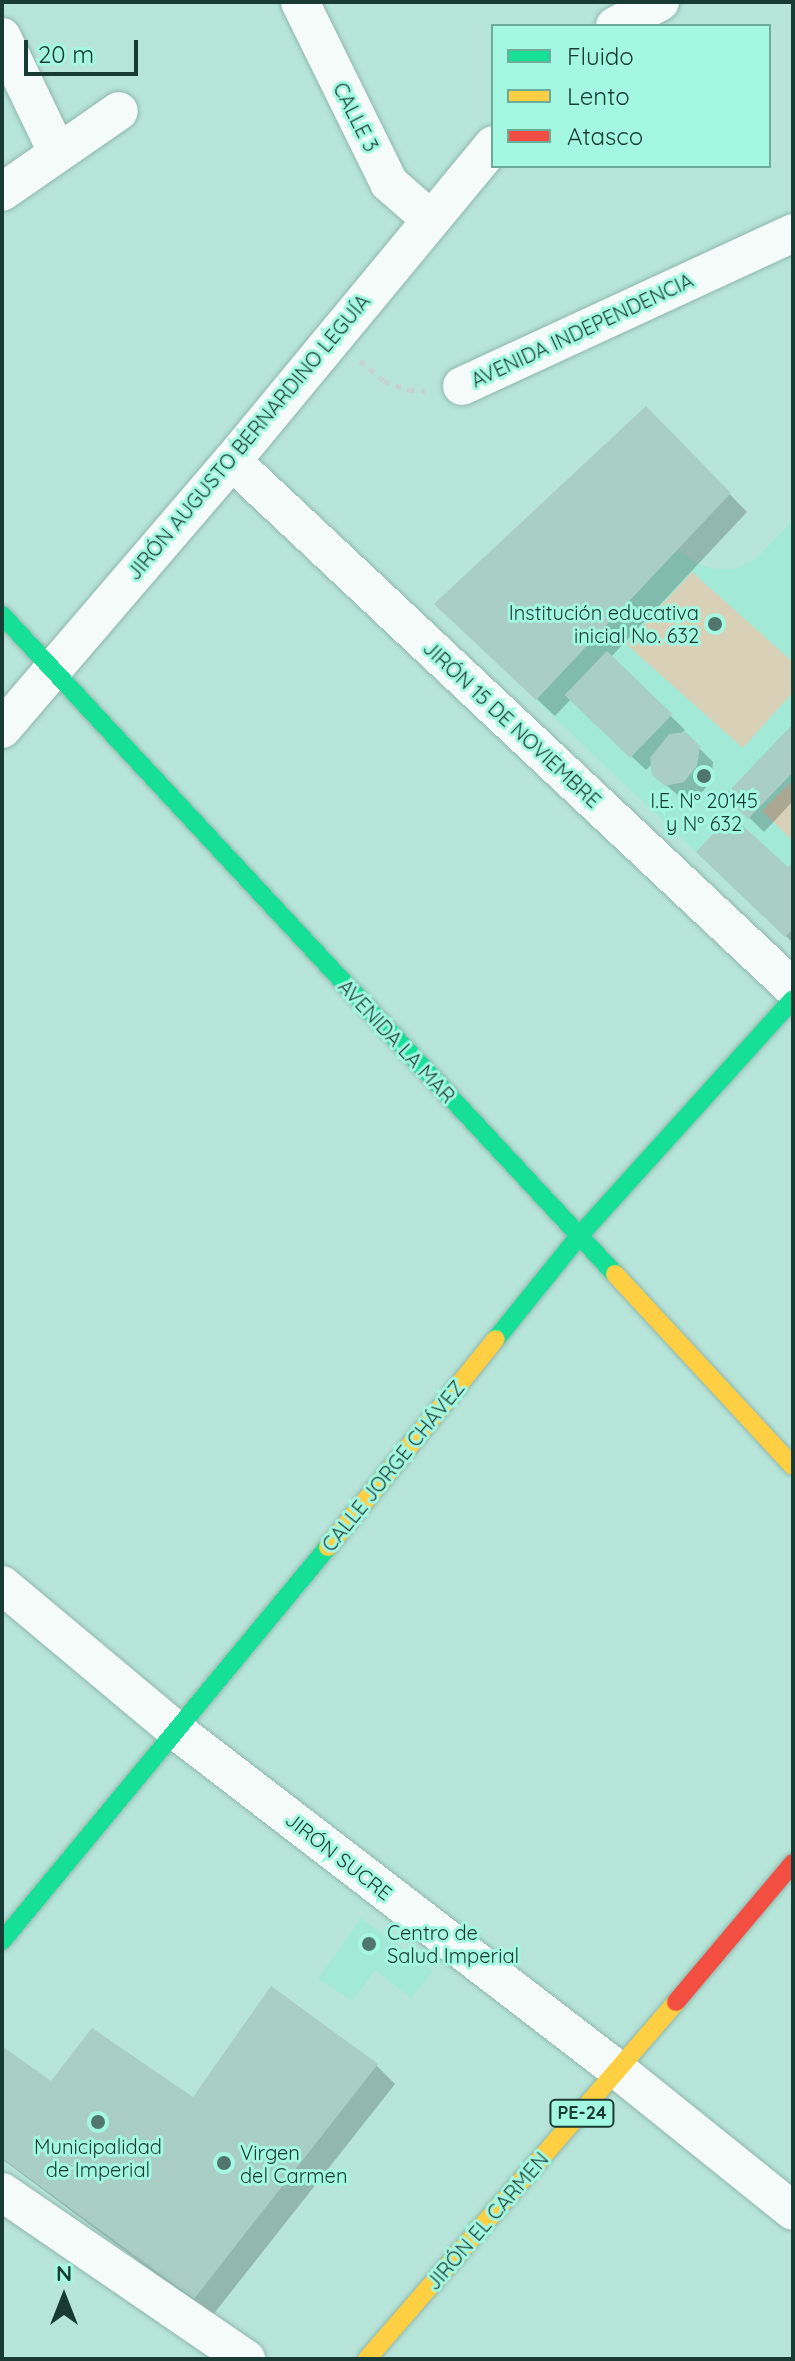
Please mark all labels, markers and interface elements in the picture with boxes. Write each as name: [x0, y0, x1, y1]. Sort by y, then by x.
scale bar: [28, 24, 142, 74]
legend: [491, 24, 771, 168]
text: 20 m: [38, 39, 94, 69]
text: Fluido: [567, 41, 634, 71]
street label: CALLE 3: [328, 78, 384, 156]
text: Lento: [567, 81, 630, 111]
text: Atasco: [567, 121, 643, 151]
street label: AVENIDA INDEPENDENCIA: [467, 268, 697, 392]
street label: JIRÓN AUGUSTO BERNARDINO LEGUÍA: [121, 289, 375, 585]
place label: Institución educativa inicial No. 632: [509, 600, 699, 647]
marker: Institución educativa inicial No. 632: [706, 615, 724, 633]
street label: JIRÓN 15 DE NOVIEMBRE: [418, 636, 606, 812]
marker: I.E. Nº 20145 y Nº 632: [695, 767, 713, 785]
place label: I.E. Nº 20145 y Nº 632: [650, 788, 758, 835]
street label: AVENIDA LA MAR: [334, 974, 460, 1108]
street label: CALLE JORGE CHÁVEZ: [317, 1376, 469, 1556]
street label: JIRÓN SUCRE: [281, 1807, 397, 1905]
place label: Centro de Salud Imperial: [387, 1920, 519, 1967]
marker: Centro de Salud Imperial: [358, 1933, 380, 1955]
road number: PE-24: [548, 2099, 616, 2127]
marker: Municipalidad de Imperial: [89, 2113, 107, 2131]
place label: Municipalidad de Imperial: [34, 2134, 162, 2181]
place label: Virgen del Carmen: [240, 2140, 347, 2187]
street label: JIRÓN EL CARMEN: [421, 2147, 553, 2295]
marker: Virgen del Carmen: [215, 2154, 233, 2172]
north arrow: [24, 2257, 104, 2337]
text: N: [56, 2259, 72, 2287]

